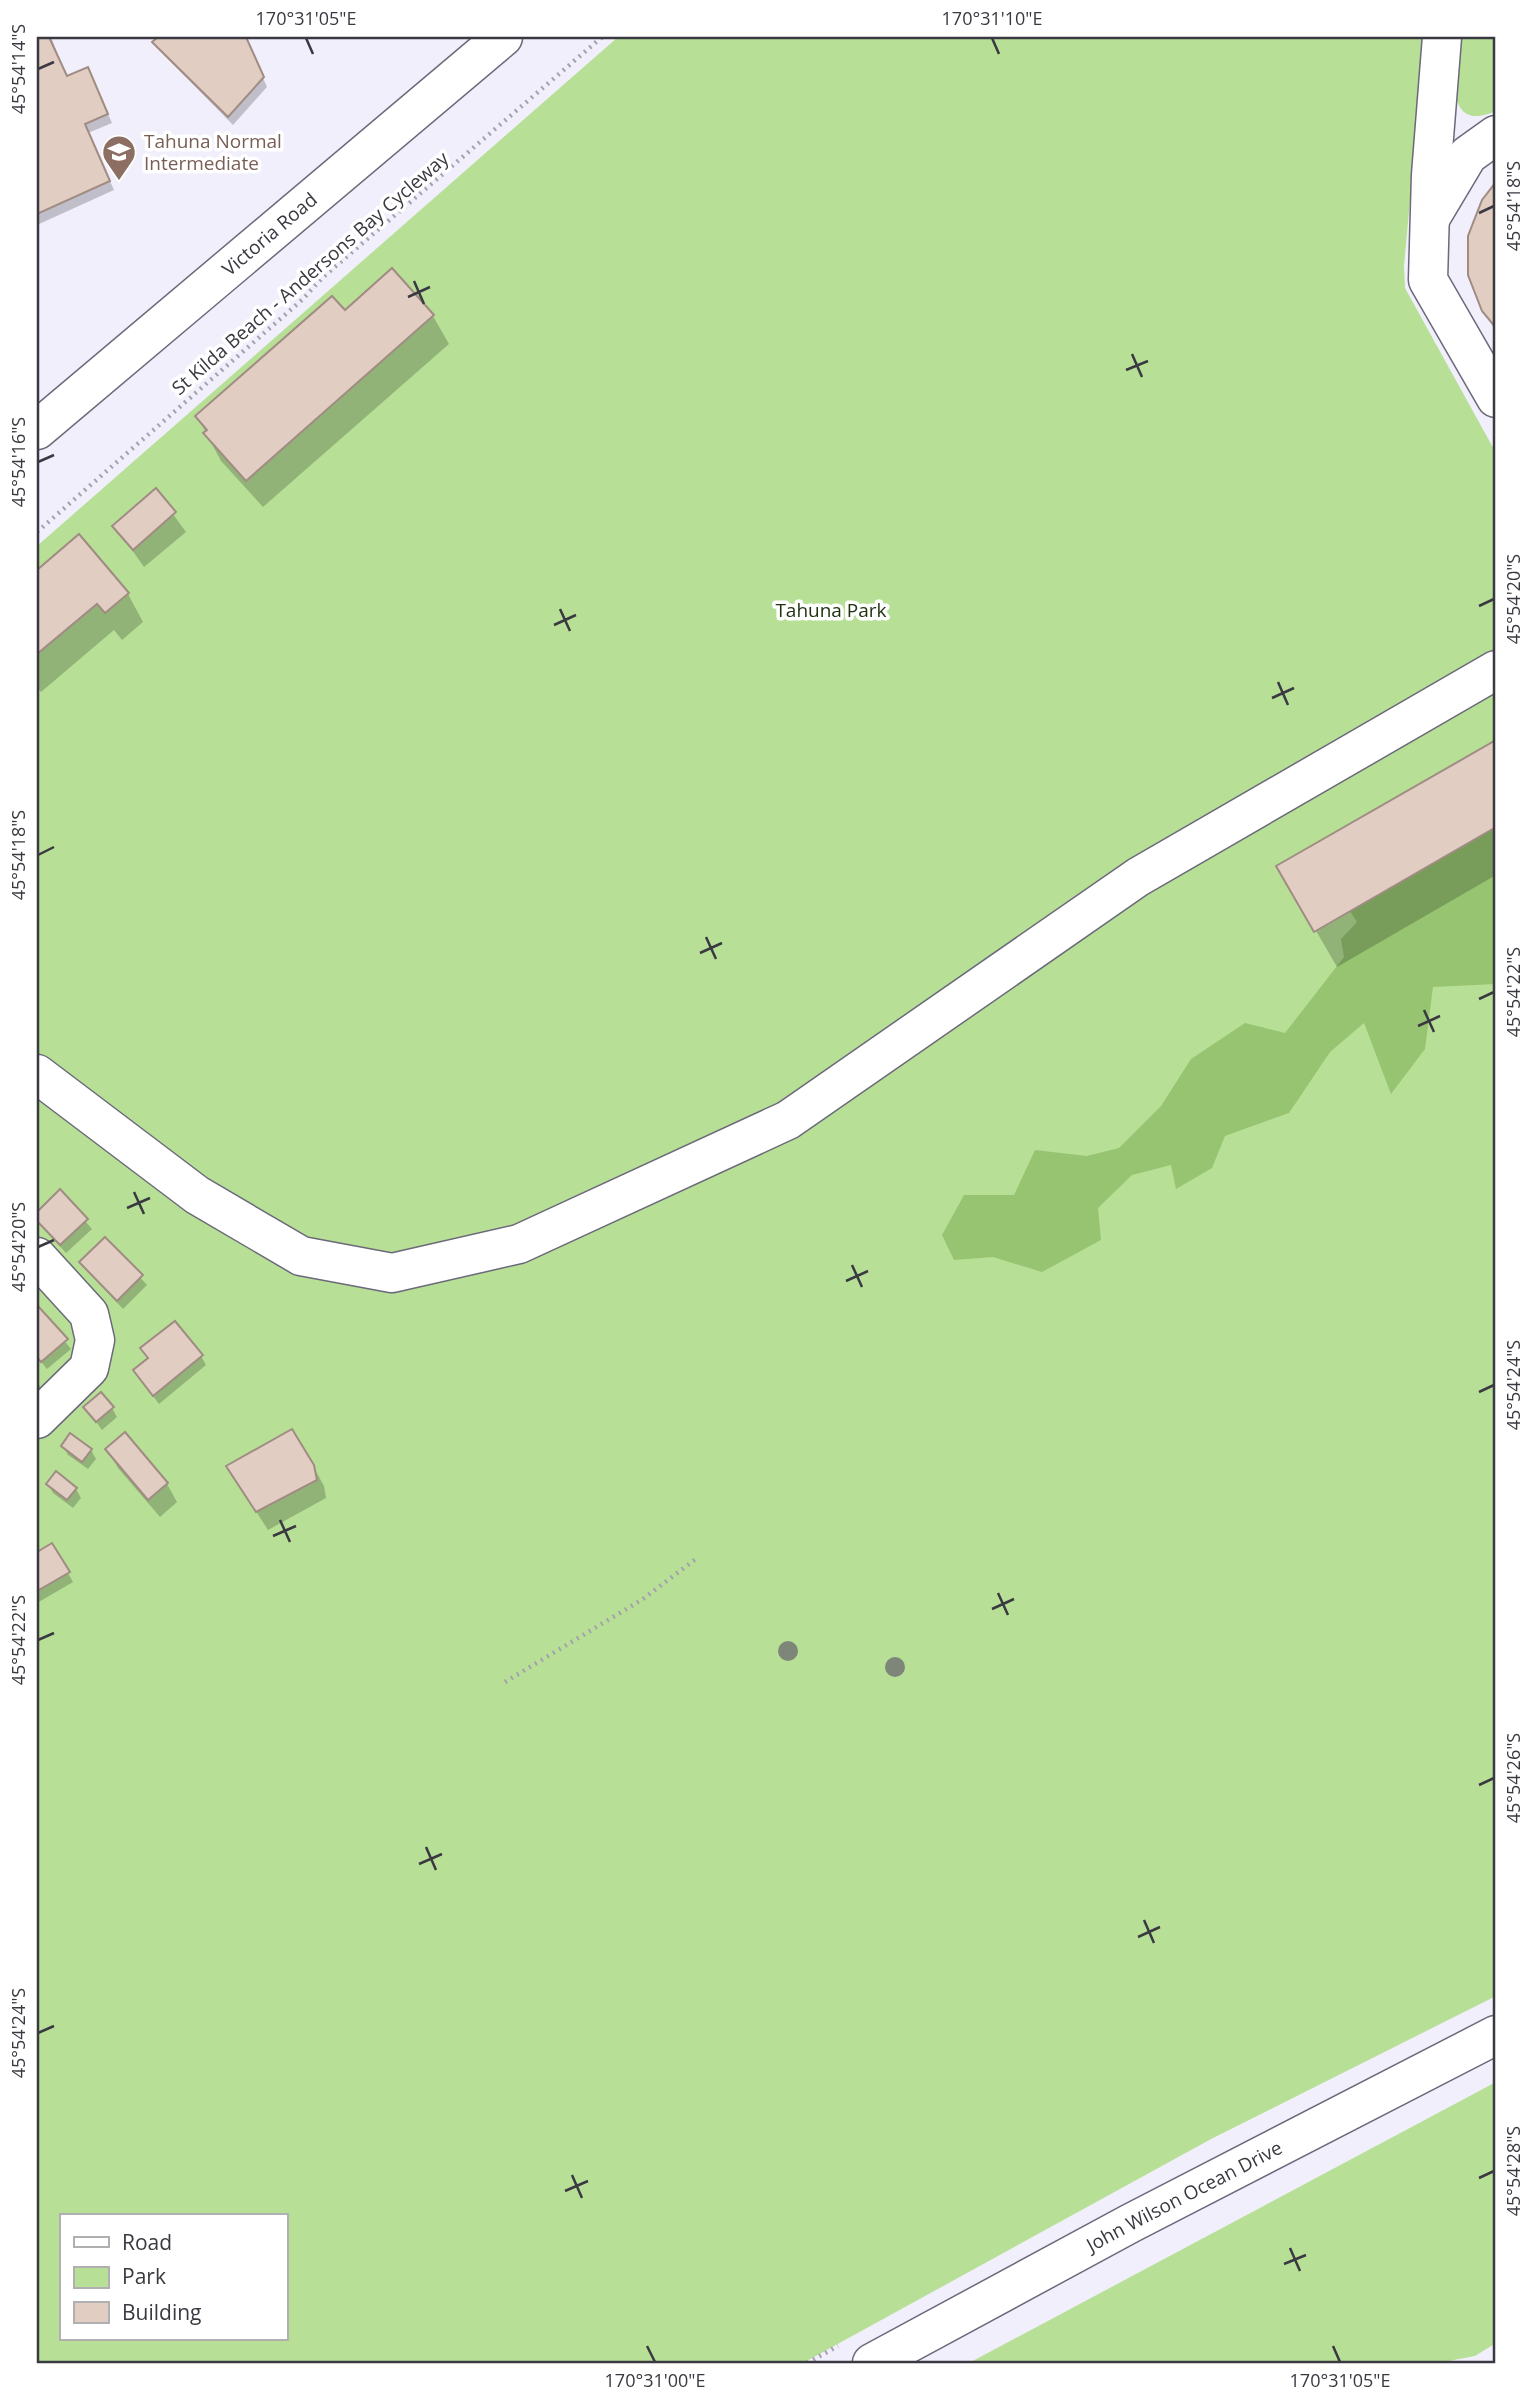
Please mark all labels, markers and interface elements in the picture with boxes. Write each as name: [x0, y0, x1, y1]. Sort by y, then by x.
text: 170°31'05"E: [256, 6, 356, 30]
text: 170°31'10"E: [942, 6, 1042, 30]
text: 45°54'14"S: [6, 24, 30, 114]
place label: Tahuna Normal Intermediate: [144, 128, 282, 176]
school or university icon: Tahuna Normal Intermediate: [100, 133, 138, 182]
street label: St Kilda Beach - Andersons Bay Cycleway: [166, 145, 454, 400]
text: 45°54'18"S: [1501, 161, 1525, 251]
street label: Victoria Road: [216, 186, 322, 282]
text: 45°54'16"S: [6, 417, 30, 507]
text: 45°54'20"S: [1501, 554, 1525, 644]
park label: Tahuna Park: [775, 597, 887, 623]
text: 45°54'18"S: [6, 810, 30, 900]
text: 45°54'22"S: [1501, 947, 1525, 1037]
text: 45°54'20"S: [6, 1202, 30, 1292]
text: 45°54'24"S: [1501, 1340, 1525, 1430]
text: 45°54'22"S: [6, 1595, 30, 1685]
text: 45°54'26"S: [1501, 1733, 1525, 1823]
text: 45°54'24"S: [6, 1988, 30, 2078]
text: 45°54'28"S: [1501, 2126, 1525, 2216]
street label: John Wilson Ocean Drive: [1080, 2134, 1287, 2259]
legend: [60, 2214, 287, 2340]
text: Road: [122, 2228, 172, 2256]
text: Park: [122, 2262, 166, 2290]
text: Building: [122, 2298, 201, 2326]
text: 170°31'00"E: [605, 2368, 705, 2392]
text: 170°31'05"E: [1290, 2368, 1390, 2392]

